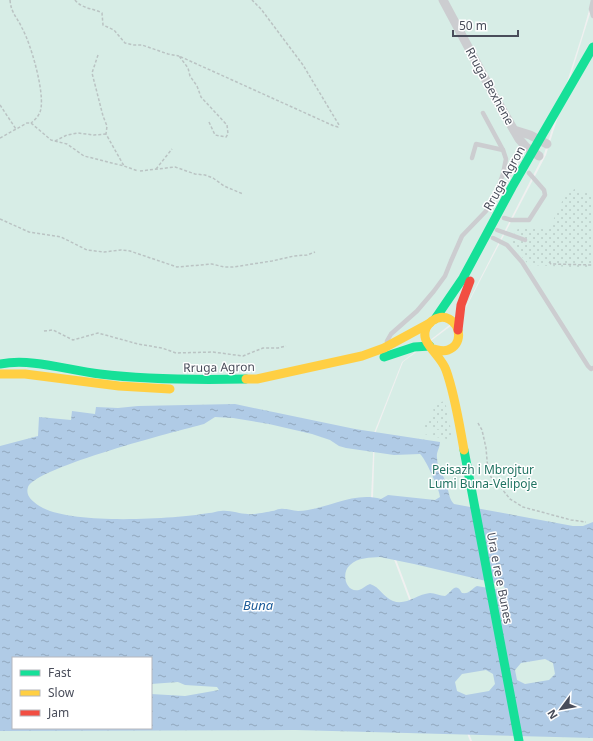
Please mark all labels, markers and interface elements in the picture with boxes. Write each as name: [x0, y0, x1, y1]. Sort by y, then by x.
scale bar: [453, 12, 518, 38]
text: 50 m: [459, 17, 487, 34]
street label: Rruga Bexhene: [462, 44, 518, 128]
street label: Rruga Agron: [479, 143, 529, 213]
street label: Rruga Agron: [183, 358, 255, 376]
park label: Peisazh i Mbrojtur Lumi Buna-Velipoje: [429, 461, 538, 492]
street label: Ura e re e Bunes: [483, 531, 517, 625]
water label: Buna: [243, 596, 274, 614]
legend: [12, 657, 152, 729]
text: Fast: [48, 664, 72, 681]
text: Slow: [48, 684, 75, 701]
north arrow: [541, 689, 581, 729]
text: Jam: [47, 704, 69, 721]
text: N: [543, 707, 561, 722]

